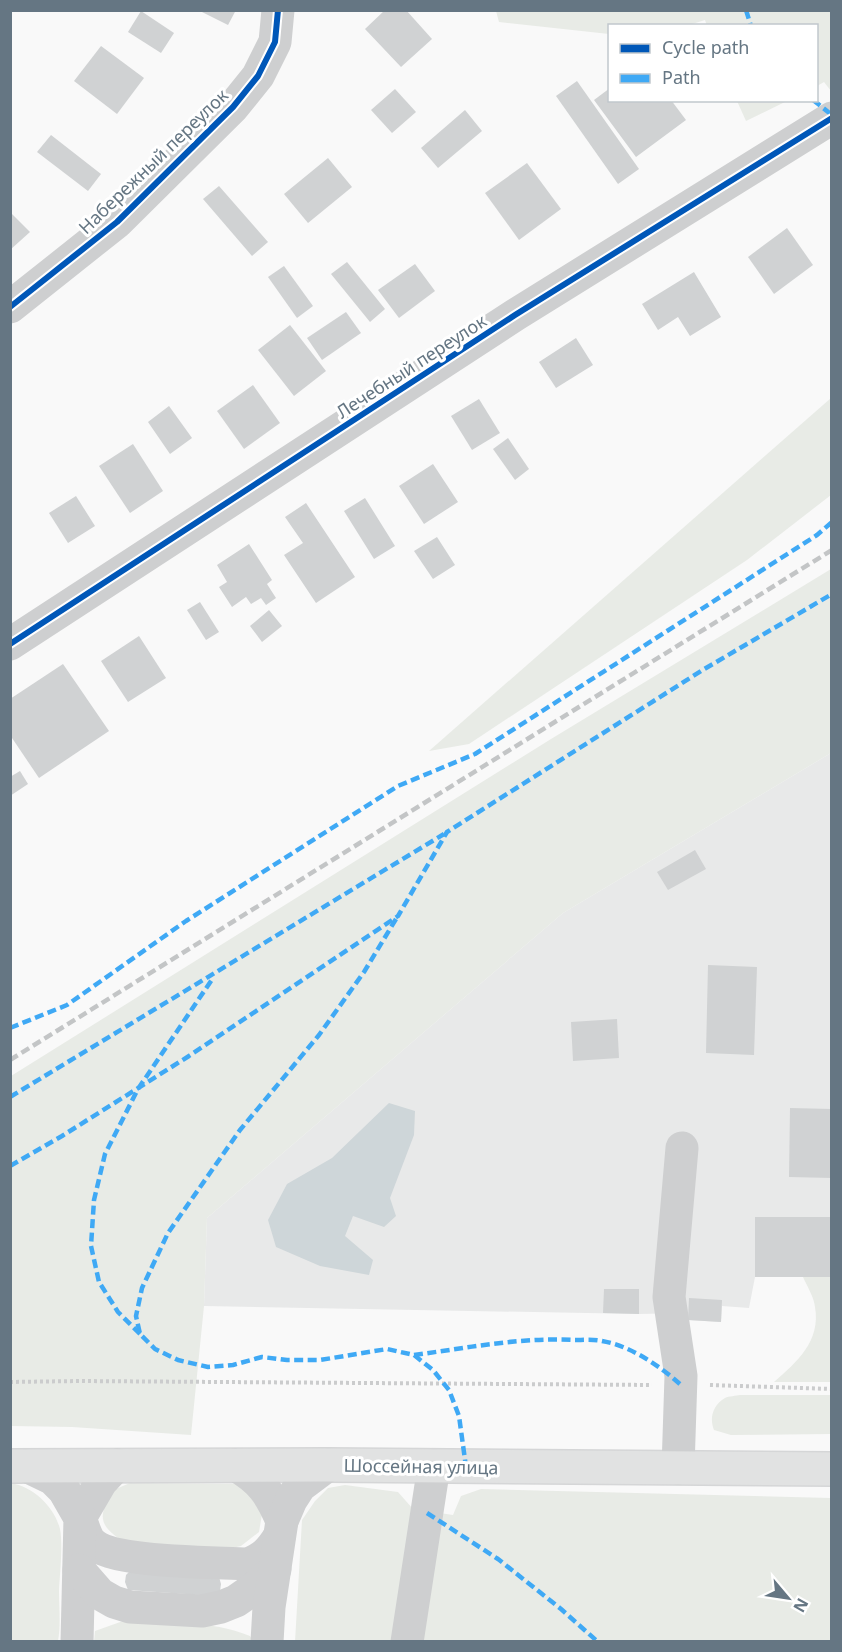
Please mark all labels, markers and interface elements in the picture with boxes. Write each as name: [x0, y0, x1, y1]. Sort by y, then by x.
legend: [608, 24, 818, 102]
text: Cycle path: [662, 35, 749, 59]
text: Path: [662, 65, 701, 89]
street label: Набережный переулок: [73, 83, 233, 239]
street label: Лечебный переулок: [331, 308, 491, 424]
street label: Шоссейная улица: [343, 1453, 499, 1479]
north arrow: [758, 1568, 818, 1628]
text: N: [788, 1594, 814, 1616]

